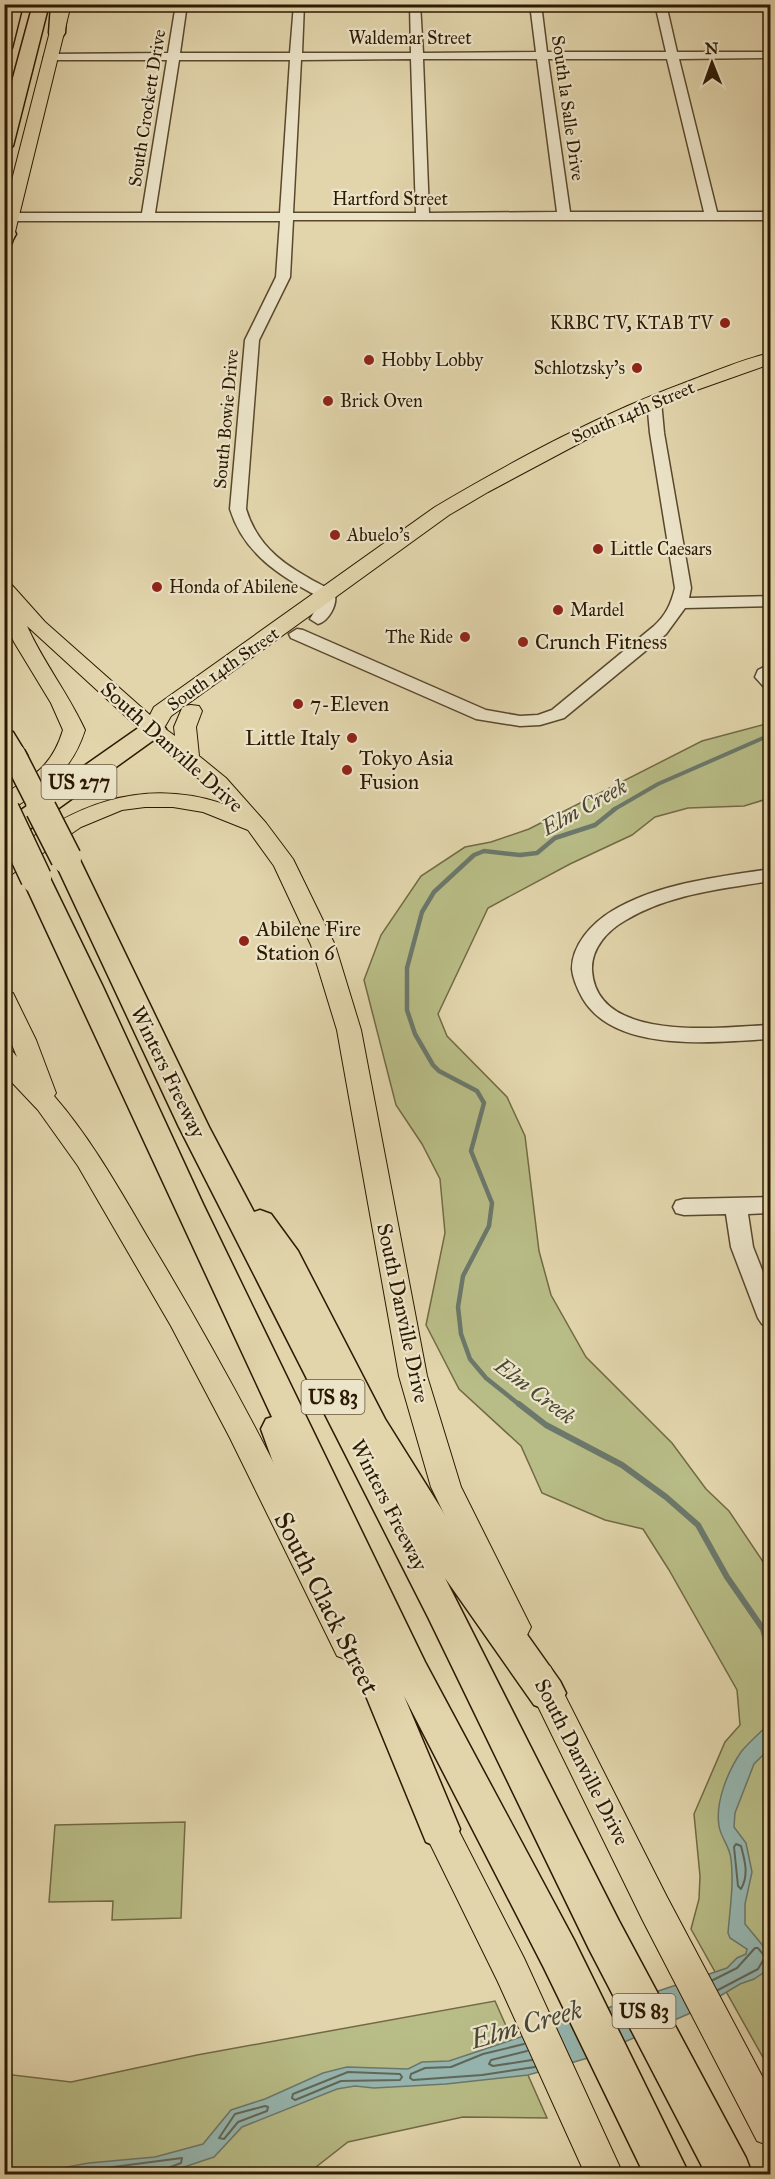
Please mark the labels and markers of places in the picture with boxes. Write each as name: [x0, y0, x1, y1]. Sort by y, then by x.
place label: KRBC TV, KTAB TV: [550, 312, 714, 334]
marker: KRBC TV, KTAB TV: [718, 316, 732, 330]
place label: Hobby Lobby: [381, 349, 484, 371]
marker: Hobby Lobby: [362, 353, 376, 367]
place label: Schlotzsky's: [534, 357, 625, 379]
marker: Schlotzsky's: [630, 361, 644, 375]
place label: Brick Oven: [340, 390, 423, 412]
marker: Brick Oven: [321, 394, 335, 408]
place label: Abuelo's: [346, 524, 410, 546]
marker: Abuelo's: [328, 528, 342, 542]
place label: Little Caesars: [610, 538, 712, 560]
marker: Little Caesars: [591, 542, 605, 556]
place label: Honda of Abilene: [169, 576, 298, 598]
marker: Honda of Abilene: [150, 580, 164, 594]
place label: Mardel: [570, 599, 624, 621]
marker: Mardel: [551, 603, 565, 617]
place label: The Ride: [385, 626, 453, 648]
place label: Crunch Fitness: [535, 629, 667, 655]
marker: The Ride: [458, 630, 472, 644]
marker: Crunch Fitness: [516, 635, 530, 649]
place label: 7-Eleven: [310, 691, 389, 717]
marker: 7-Eleven: [291, 697, 305, 711]
place label: Little Italy: [245, 725, 341, 751]
marker: Little Italy: [345, 731, 359, 745]
place label: Tokyo Asia Fusion: [359, 745, 454, 795]
marker: Tokyo Asia Fusion: [340, 763, 354, 777]
place label: Abilene Fire Station 6: [255, 916, 361, 966]
marker: Abilene Fire Station 6: [237, 934, 251, 948]

